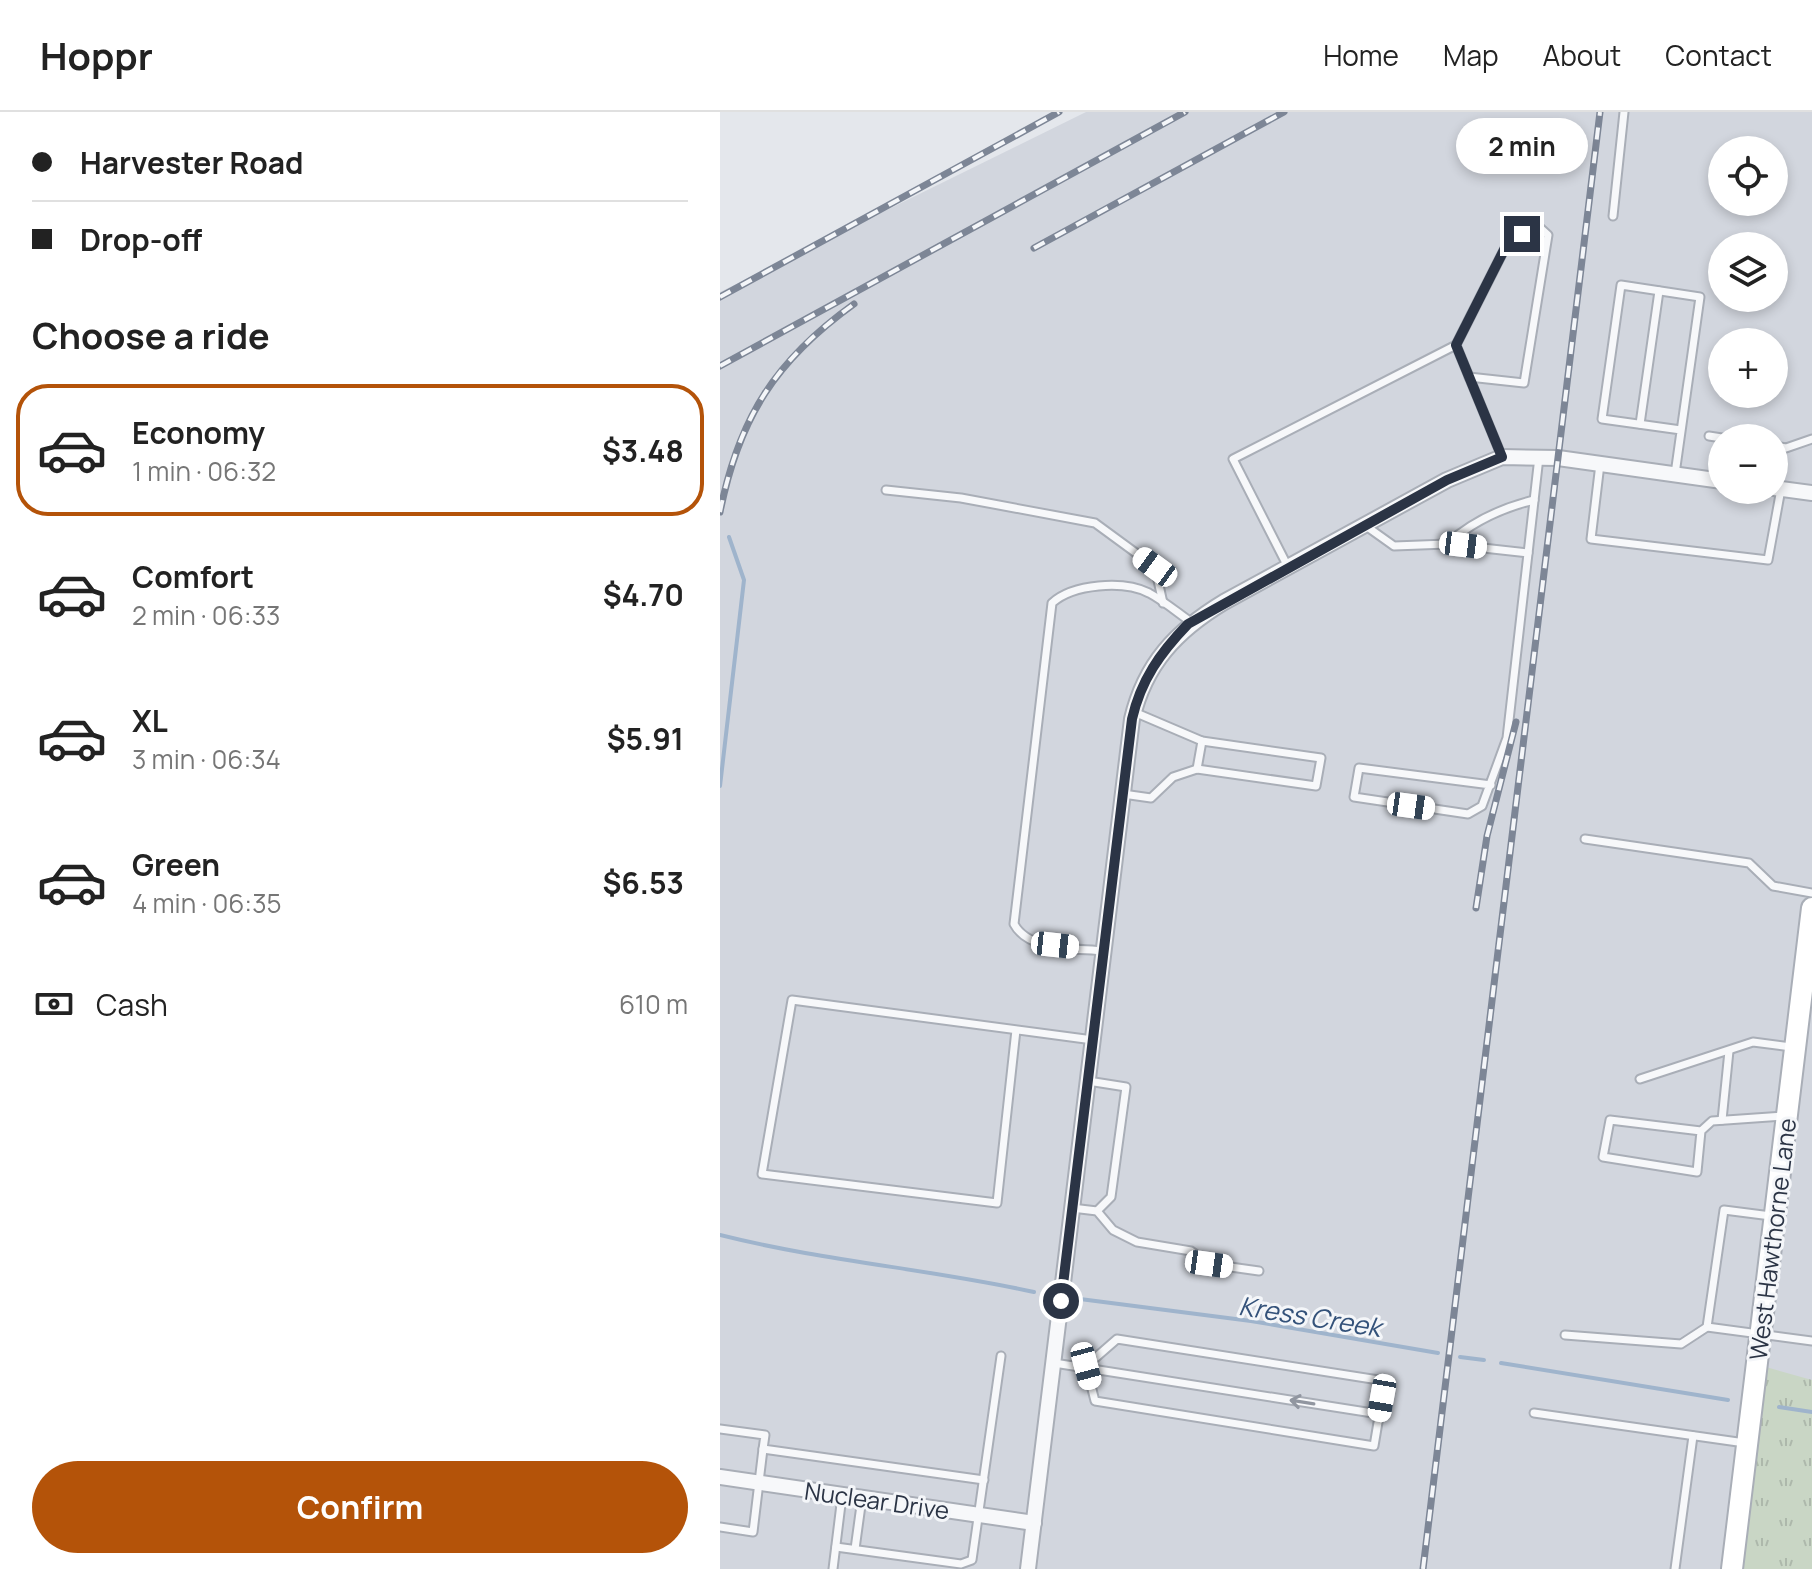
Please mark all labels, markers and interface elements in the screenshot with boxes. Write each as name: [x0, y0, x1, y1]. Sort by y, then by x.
text: Hoppr: [40, 29, 153, 81]
text: Home: [1323, 36, 1399, 74]
text: Map: [1443, 36, 1499, 74]
text: About: [1543, 36, 1621, 74]
text: Contact: [1665, 36, 1772, 74]
callout: 2 min: [1456, 118, 1588, 174]
text: 2 min: [1488, 128, 1556, 164]
map controls: [1708, 136, 1788, 504]
button: locate: [1708, 136, 1788, 216]
text: Harvester Road: [80, 142, 304, 183]
route end: [1504, 216, 1540, 252]
text: Drop-off: [80, 219, 202, 260]
button: layers: [1708, 232, 1788, 312]
text: Choose a ride: [32, 311, 270, 360]
button: +: [1708, 328, 1788, 408]
text: Economy: [132, 412, 265, 453]
icon: car: [36, 414, 108, 486]
button: −: [1708, 424, 1788, 504]
text: $3.48: [602, 430, 684, 471]
text: 1 min · 06:32: [132, 453, 276, 489]
car: [1438, 530, 1488, 560]
car: [1129, 543, 1181, 591]
text: Comfort: [132, 556, 254, 597]
icon: car: [36, 558, 108, 630]
text: $4.70: [603, 574, 684, 615]
text: 2 min · 06:33: [132, 597, 280, 633]
text: XL: [132, 700, 168, 741]
icon: car: [36, 702, 108, 774]
text: $5.91: [607, 718, 684, 759]
text: 3 min · 06:34: [132, 741, 281, 777]
car: [1386, 791, 1436, 821]
text: Green: [132, 844, 220, 885]
icon: car: [36, 846, 108, 918]
text: $6.53: [602, 862, 684, 903]
text: 4 min · 06:35: [132, 885, 282, 921]
car: [1030, 931, 1080, 959]
icon: cash: [32, 982, 76, 1026]
text: Cash: [96, 984, 168, 1025]
text: 610 m: [619, 986, 688, 1022]
street label: West Hawthorne Lane: [1741, 1116, 1803, 1362]
car: [1184, 1249, 1234, 1279]
route start: [1043, 1283, 1079, 1319]
water label: Kress Creek: [1236, 1287, 1388, 1346]
car: [1068, 1340, 1104, 1392]
car: [1366, 1372, 1398, 1424]
one-way arrow: [1290, 1393, 1316, 1408]
button: Confirm: [32, 1461, 688, 1553]
street label: Nuclear Drive: [802, 1474, 952, 1526]

